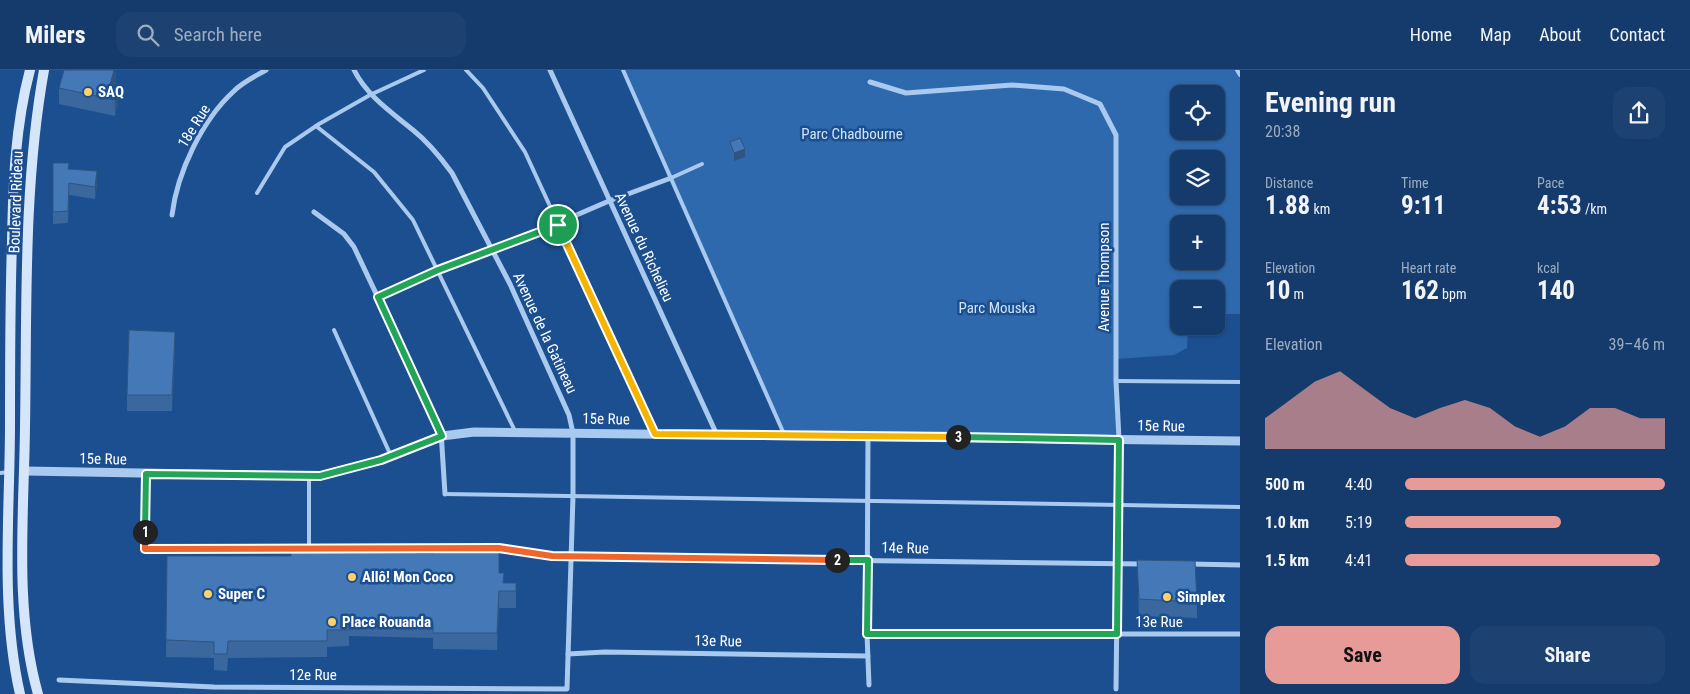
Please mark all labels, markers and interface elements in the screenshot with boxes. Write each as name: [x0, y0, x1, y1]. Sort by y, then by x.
search box: [116, 12, 466, 57]
text: Milers: [25, 21, 86, 49]
icon: search: [134, 21, 162, 49]
text: Search here: [174, 23, 262, 46]
text: Home: [1410, 24, 1452, 45]
text: Map: [1480, 24, 1511, 45]
text: About: [1539, 24, 1581, 45]
text: Contact: [1609, 24, 1665, 45]
place label: SAQ: [98, 83, 124, 101]
map controls: [1170, 85, 1225, 335]
button: locate: [1170, 85, 1225, 140]
marker: SAQ: [82, 86, 94, 98]
text: Evening run: [1265, 86, 1396, 119]
button: share: [1613, 87, 1665, 139]
street label: 18e Rue: [174, 101, 214, 151]
text: 20:38: [1265, 122, 1300, 141]
park label: Parc Chadbourne: [801, 125, 903, 143]
street label: Boulevard Rideau: [5, 150, 27, 254]
button: layers: [1170, 150, 1225, 205]
text: Distance: [1265, 175, 1313, 191]
text: Time: [1401, 175, 1429, 191]
text: Pace: [1537, 175, 1564, 191]
street label: Avenue du Richelieu: [611, 189, 677, 305]
text: 1.88: [1265, 191, 1310, 220]
text: 9:11: [1401, 191, 1446, 220]
text: 4:53: [1537, 191, 1582, 220]
text: km: [1310, 201, 1330, 217]
text: /km: [1582, 201, 1607, 217]
pin: [537, 204, 579, 246]
icon: arrive: [544, 211, 572, 239]
button: +: [1170, 215, 1225, 270]
street label: Avenue Thompson: [1095, 222, 1113, 332]
text: Elevation: [1265, 260, 1315, 276]
text: Heart rate: [1401, 260, 1456, 276]
text: kcal: [1537, 260, 1560, 276]
street label: Avenue de la Gatineau: [509, 270, 581, 396]
text: 10: [1265, 276, 1290, 305]
text: 162: [1401, 276, 1439, 305]
text: 140: [1537, 276, 1575, 305]
button: −: [1170, 280, 1225, 335]
text: m: [1290, 286, 1304, 302]
text: bpm: [1439, 286, 1466, 302]
park label: Parc Mouska: [958, 299, 1036, 317]
text: Elevation: [1265, 335, 1323, 354]
text: 39–46 m: [1609, 335, 1665, 354]
street label: 15e Rue: [582, 410, 630, 428]
street label: 15e Rue: [1137, 417, 1185, 435]
pin: 3: [946, 424, 970, 450]
text: 3: [955, 429, 962, 445]
street label: 15e Rue: [79, 450, 127, 468]
text: 500 m: [1265, 475, 1305, 494]
text: 4:40: [1345, 475, 1372, 494]
text: 1.0 km: [1265, 513, 1309, 532]
text: 5:19: [1345, 513, 1372, 532]
pin: 1: [132, 520, 158, 544]
text: 1: [142, 524, 149, 540]
street label: 14e Rue: [881, 539, 929, 557]
pin: 2: [824, 548, 850, 572]
text: 1.5 km: [1265, 551, 1309, 570]
text: 4:41: [1345, 551, 1372, 570]
text: 2: [834, 552, 841, 568]
place label: Allô! Mon Coco: [362, 568, 453, 586]
marker: Allô! Mon Coco: [346, 571, 358, 583]
place label: Super C: [218, 585, 265, 603]
marker: Super C: [202, 588, 214, 600]
place label: Simplex: [1177, 588, 1225, 606]
marker: Simplex: [1161, 591, 1173, 603]
place label: Place Rouanda: [342, 613, 431, 631]
street label: 13e Rue: [1135, 613, 1183, 631]
marker: Place Rouanda: [326, 616, 338, 628]
button: Save: [1265, 626, 1460, 684]
button: Share: [1470, 626, 1665, 684]
street label: 13e Rue: [694, 632, 742, 650]
street label: 12e Rue: [289, 666, 337, 684]

